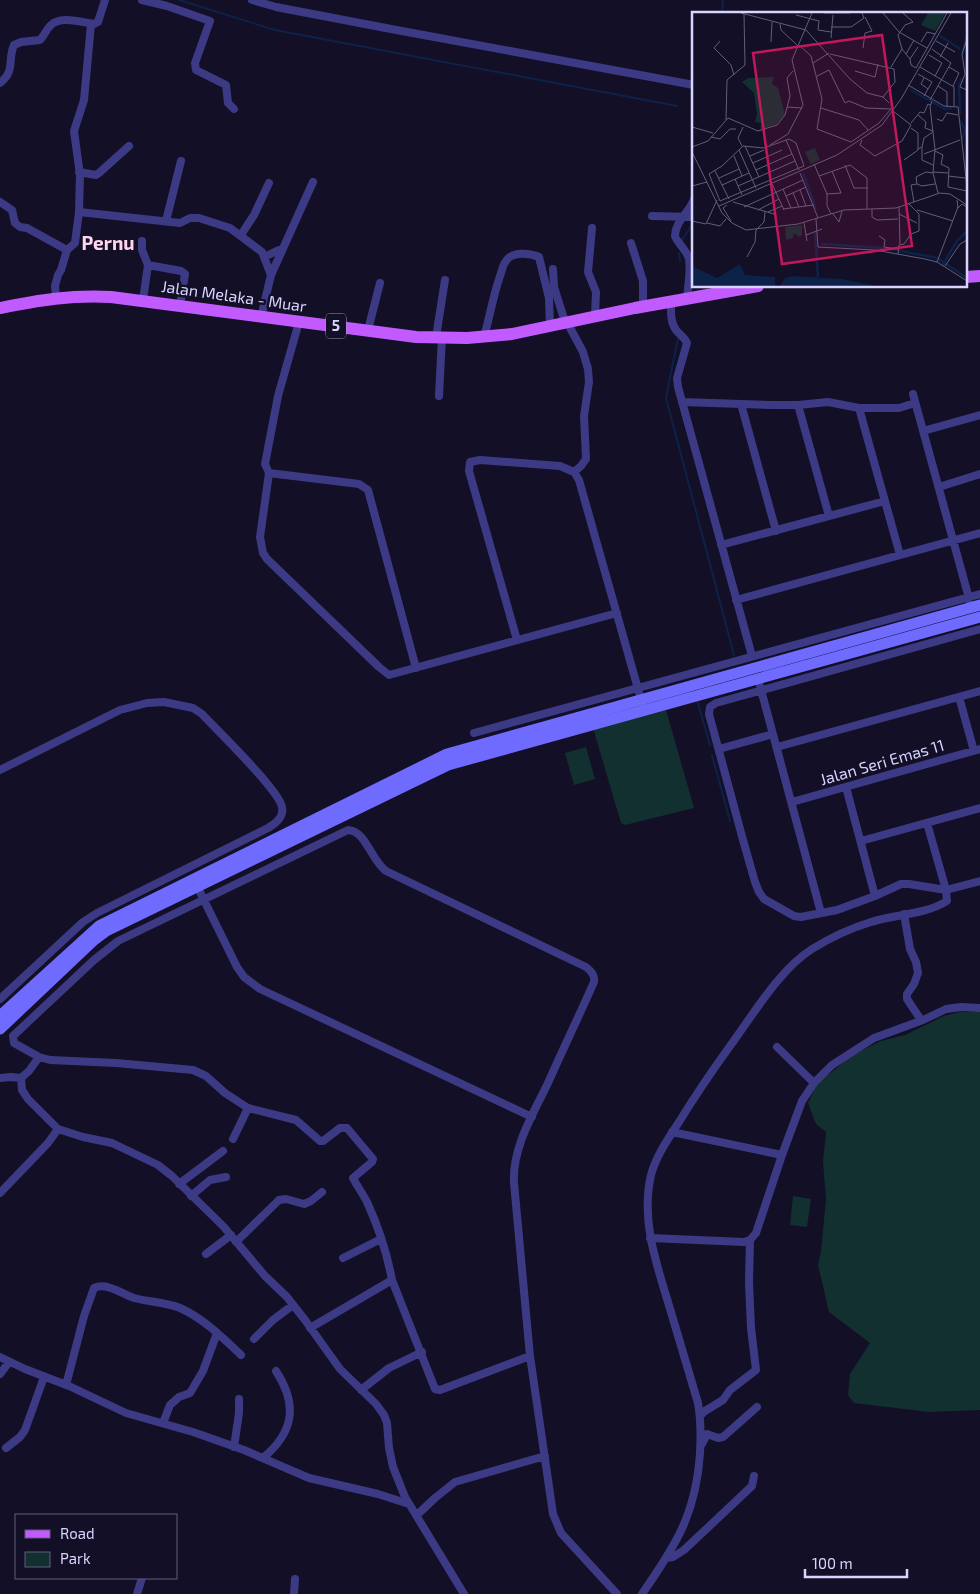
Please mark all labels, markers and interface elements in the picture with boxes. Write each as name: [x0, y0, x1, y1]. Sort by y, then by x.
inset map: [692, 12, 968, 288]
district label: Pernu: [81, 231, 135, 254]
street label: Jalan Melaka - Muar: [160, 276, 308, 315]
road number: 5: [326, 314, 346, 338]
street label: Jalan Seri Emas 11: [818, 735, 946, 788]
legend: [15, 1514, 178, 1579]
text: Road: [60, 1524, 95, 1542]
scale bar: [805, 1546, 908, 1578]
text: Park: [60, 1549, 91, 1567]
text: 100 m: [812, 1554, 853, 1572]

